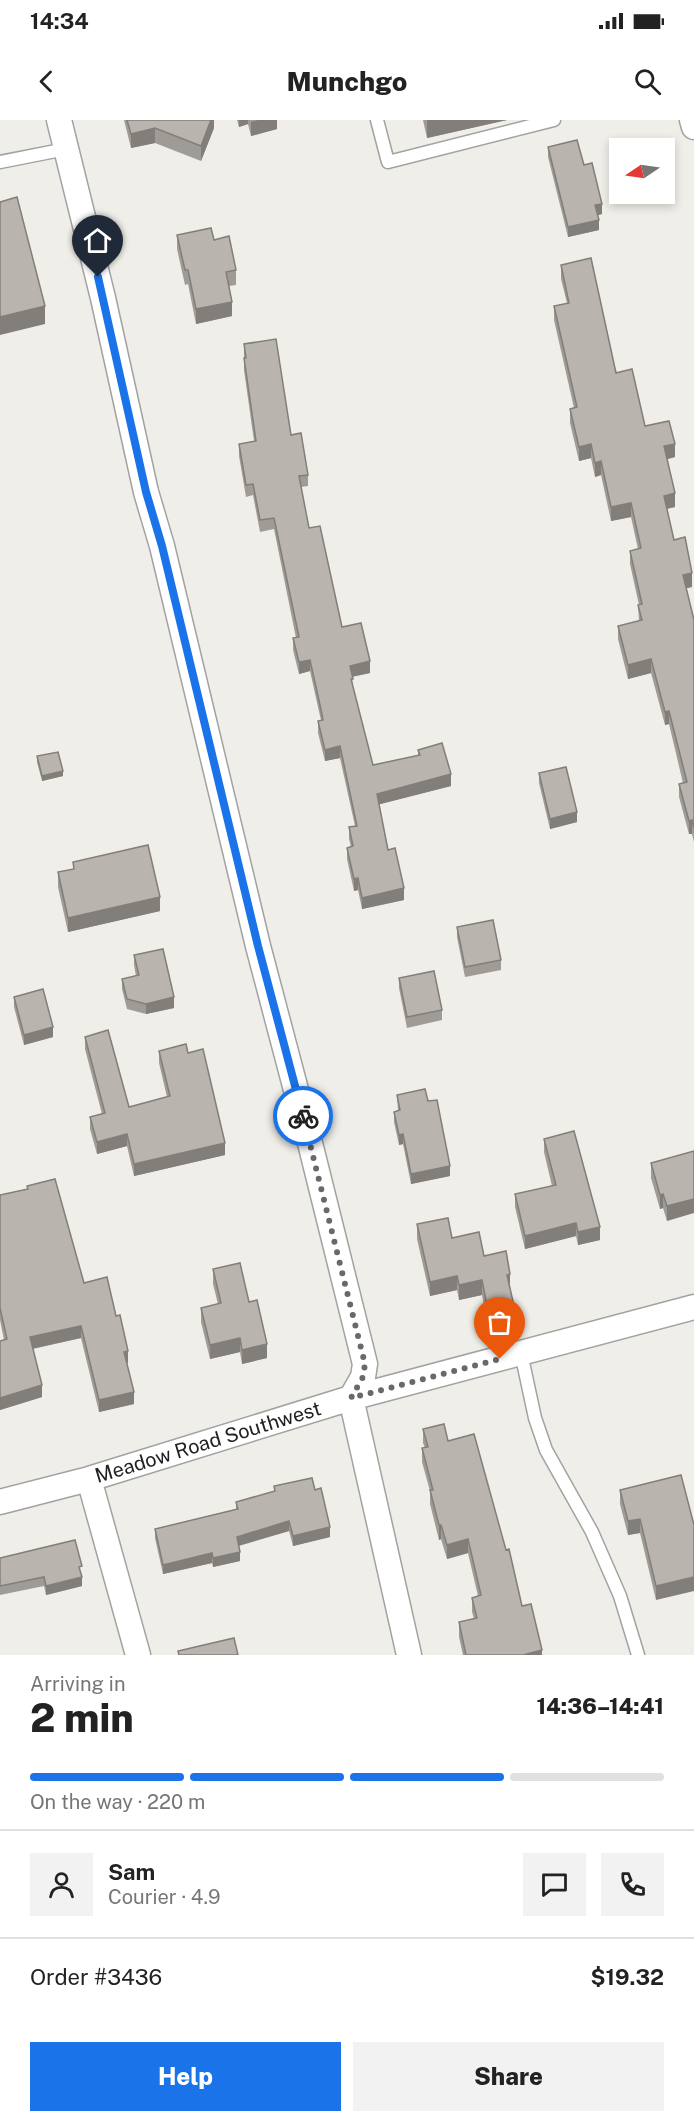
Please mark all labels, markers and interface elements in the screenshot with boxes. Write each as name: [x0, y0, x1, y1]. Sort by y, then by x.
text: 14:34: [30, 8, 89, 34]
icon: back: [30, 65, 63, 98]
text: Munchgo: [286, 65, 408, 97]
icon: search: [631, 65, 664, 98]
north arrow: [609, 138, 675, 204]
map controls: [609, 138, 675, 204]
pin: [72, 215, 123, 277]
icon: home: [81, 224, 114, 257]
courier: [273, 1086, 333, 1146]
icon: bike: [287, 1100, 320, 1133]
pin: [474, 1297, 525, 1359]
icon: bag: [483, 1306, 516, 1339]
street label: Meadow Road Southwest: [92, 1396, 324, 1488]
text: Arriving in: [30, 1672, 125, 1696]
text: 14:36–14:41: [536, 1693, 664, 1719]
text: 2 min: [30, 1695, 134, 1741]
text: On the way · 220 m: [30, 1790, 205, 1814]
button: person: [30, 1853, 93, 1916]
button: chat: [523, 1853, 586, 1916]
button: phone: [601, 1853, 664, 1916]
text: Sam: [108, 1859, 155, 1885]
text: Courier · 4.9: [108, 1885, 220, 1909]
text: Order #3436: [30, 1964, 162, 1990]
text: $19.32: [591, 1964, 664, 1990]
button: Help: [30, 2042, 341, 2111]
button: Share: [353, 2042, 664, 2111]

